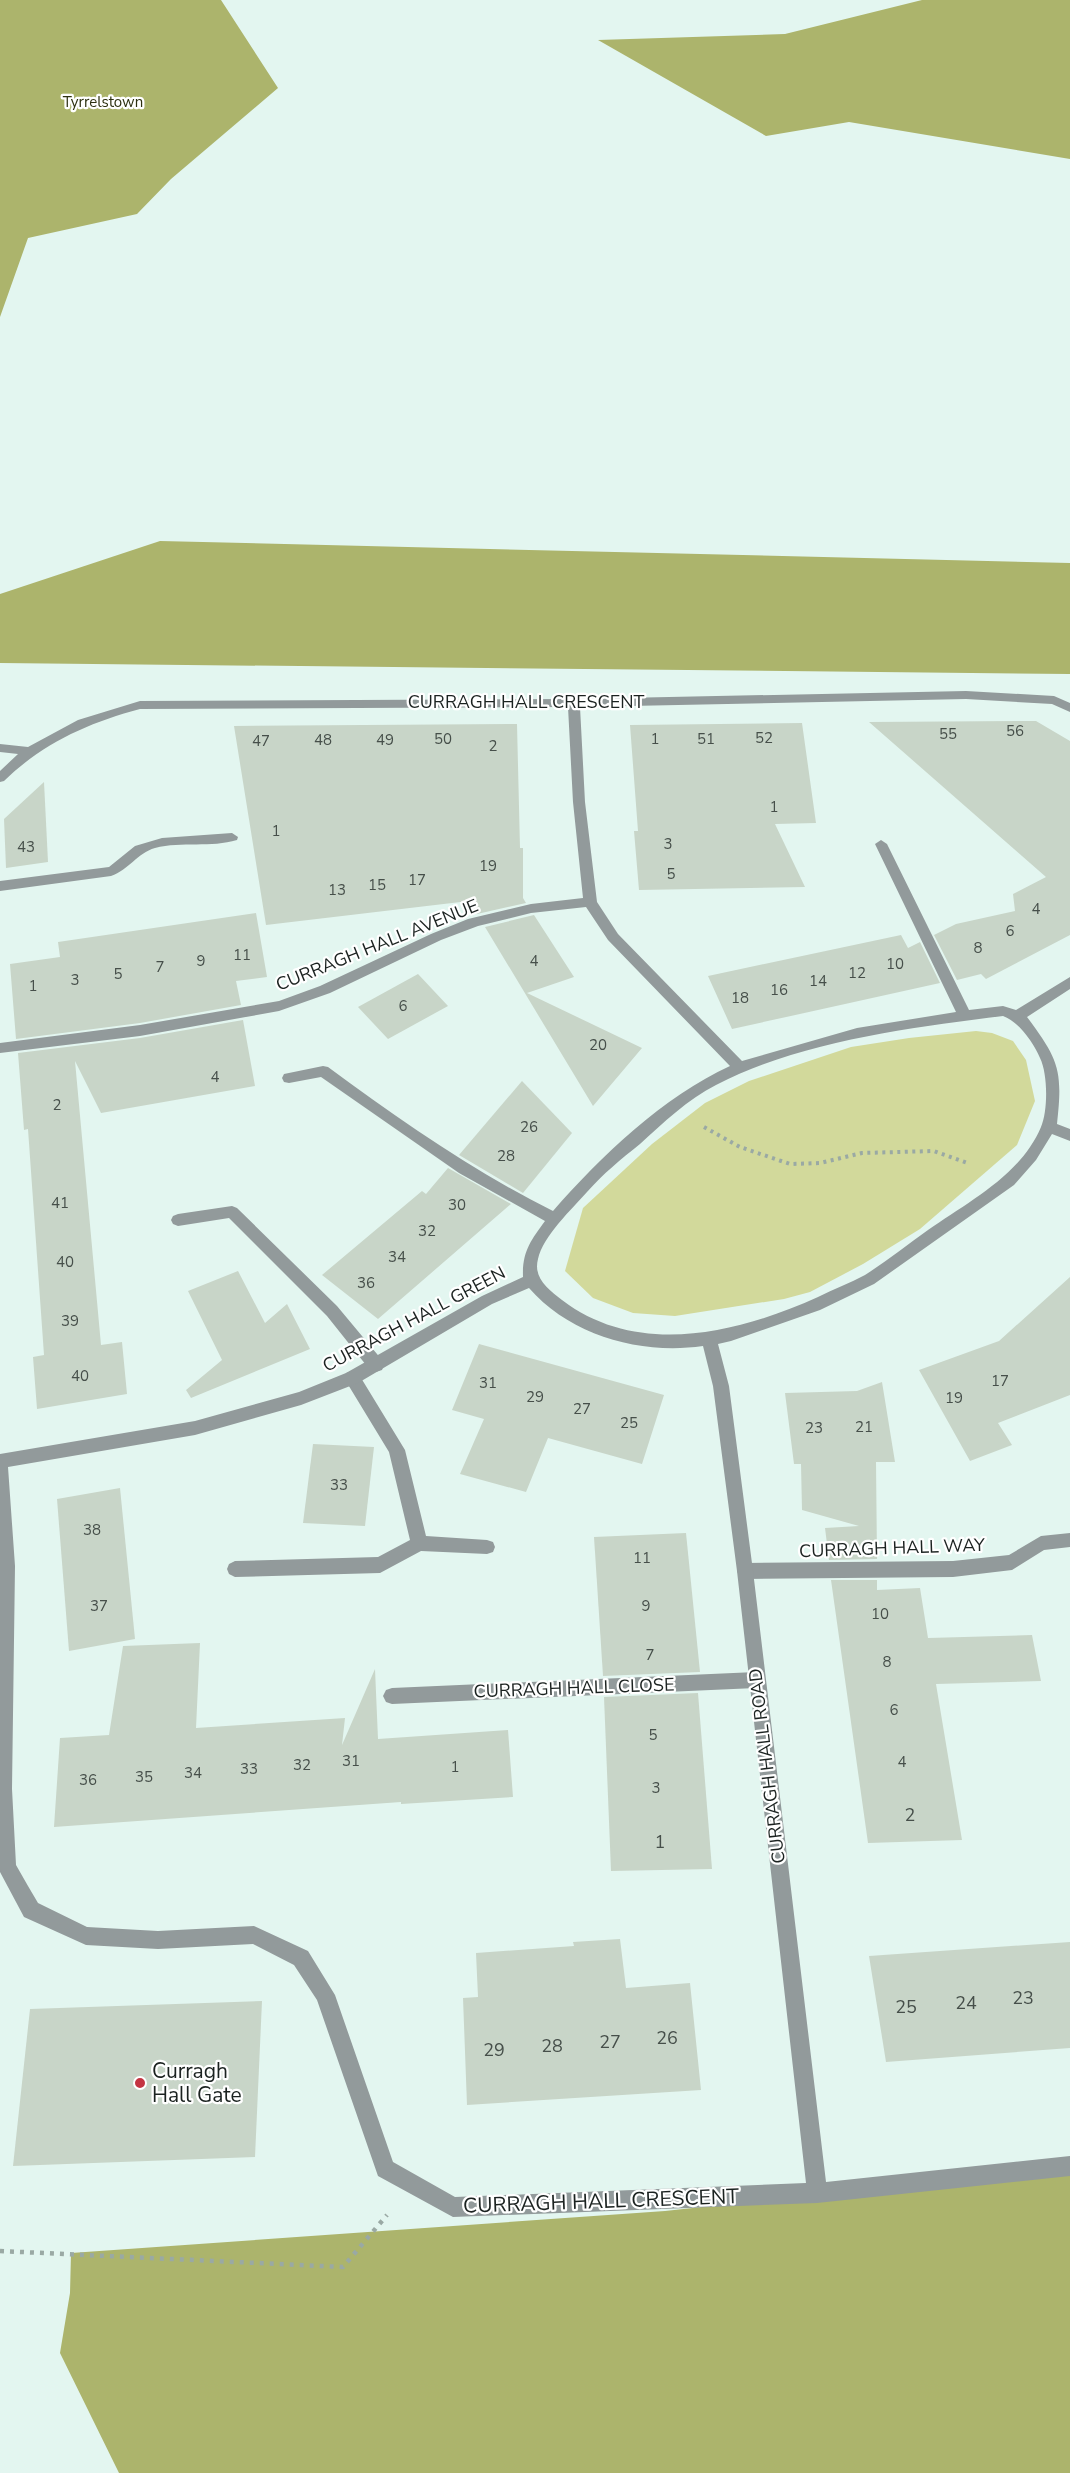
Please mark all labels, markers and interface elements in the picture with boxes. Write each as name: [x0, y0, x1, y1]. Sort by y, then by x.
park label: Tyrrelstown: [63, 92, 143, 112]
street label: CURRAGH HALL CRESCENT: [408, 690, 645, 714]
house number: 56: [1006, 721, 1024, 741]
house number: 55: [939, 724, 957, 744]
house number: 52: [755, 728, 773, 748]
house number: 50: [434, 729, 452, 749]
house number: 1: [650, 729, 660, 749]
house number: 51: [697, 729, 715, 749]
house number: 48: [314, 730, 332, 750]
house number: 49: [376, 730, 394, 750]
house number: 47: [252, 731, 270, 751]
house number: 2: [488, 736, 498, 756]
house number: 1: [769, 797, 779, 817]
house number: 1: [271, 821, 281, 841]
house number: 3: [663, 834, 673, 854]
house number: 43: [17, 837, 35, 857]
house number: 19: [479, 856, 497, 876]
house number: 5: [666, 864, 676, 884]
house number: 17: [408, 870, 426, 890]
house number: 15: [368, 875, 386, 895]
house number: 13: [328, 880, 346, 900]
street label: CURRAGH HALL AVENUE: [272, 893, 482, 997]
house number: 4: [1031, 899, 1041, 919]
house number: 6: [1005, 921, 1015, 941]
house number: 8: [973, 938, 983, 958]
house number: 11: [233, 945, 251, 965]
house number: 9: [196, 951, 206, 971]
house number: 4: [529, 951, 539, 971]
house number: 10: [886, 954, 904, 974]
house number: 7: [155, 957, 165, 977]
house number: 12: [848, 963, 866, 983]
house number: 5: [113, 964, 123, 984]
house number: 3: [70, 970, 80, 990]
house number: 14: [809, 971, 827, 991]
house number: 1: [28, 976, 38, 996]
house number: 16: [770, 980, 788, 1000]
house number: 18: [731, 988, 749, 1008]
house number: 6: [398, 996, 408, 1016]
house number: 20: [589, 1035, 607, 1055]
house number: 4: [210, 1067, 220, 1087]
house number: 2: [52, 1095, 62, 1115]
house number: 26: [520, 1117, 538, 1137]
house number: 28: [497, 1146, 515, 1166]
house number: 41: [51, 1193, 69, 1213]
house number: 30: [448, 1195, 466, 1215]
house number: 32: [418, 1221, 436, 1241]
house number: 34: [388, 1247, 406, 1267]
house number: 40: [56, 1252, 74, 1272]
street label: CURRAGH HALL GREEN: [318, 1261, 510, 1377]
house number: 36: [357, 1273, 375, 1293]
house number: 39: [61, 1311, 79, 1331]
house number: 40: [71, 1366, 89, 1386]
house number: 17: [991, 1371, 1009, 1391]
house number: 31: [479, 1373, 497, 1393]
house number: 29: [526, 1387, 544, 1407]
house number: 19: [945, 1388, 963, 1408]
house number: 27: [573, 1399, 591, 1419]
house number: 25: [620, 1413, 638, 1433]
house number: 21: [855, 1417, 873, 1437]
house number: 23: [805, 1418, 823, 1438]
house number: 33: [330, 1475, 348, 1495]
house number: 38: [83, 1520, 101, 1540]
street label: CURRAGH HALL WAY: [799, 1533, 986, 1563]
house number: 11: [633, 1548, 651, 1568]
house number: 37: [90, 1596, 108, 1616]
house number: 9: [641, 1596, 651, 1616]
house number: 10: [871, 1604, 889, 1624]
house number: 7: [645, 1645, 655, 1665]
house number: 8: [882, 1652, 892, 1672]
street label: CURRAGH HALL ROAD: [743, 1667, 791, 1865]
street label: CURRAGH HALL CLOSE: [473, 1673, 675, 1703]
house number: 6: [889, 1700, 899, 1720]
house number: 5: [648, 1725, 658, 1745]
house number: 31: [342, 1751, 360, 1771]
house number: 4: [897, 1752, 907, 1772]
house number: 32: [293, 1755, 311, 1775]
house number: 1: [450, 1757, 460, 1777]
house number: 33: [240, 1759, 258, 1779]
house number: 34: [184, 1763, 202, 1783]
house number: 35: [135, 1767, 153, 1787]
house number: 36: [79, 1770, 97, 1790]
house number: 3: [651, 1778, 661, 1798]
house number: 2: [905, 1803, 915, 1827]
house number: 1: [655, 1830, 665, 1854]
house number: 23: [1012, 1986, 1034, 2010]
house number: 24: [955, 1991, 977, 2015]
house number: 25: [895, 1995, 917, 2019]
house number: 26: [656, 2026, 678, 2050]
house number: 27: [599, 2030, 621, 2054]
house number: 28: [541, 2034, 563, 2058]
house number: 29: [483, 2038, 505, 2062]
place label: Curragh Hall Gate: [152, 2057, 242, 2109]
marker: Curragh Hall Gate: [133, 2076, 147, 2090]
street label: CURRAGH HALL CRESCENT: [463, 2182, 740, 2220]

